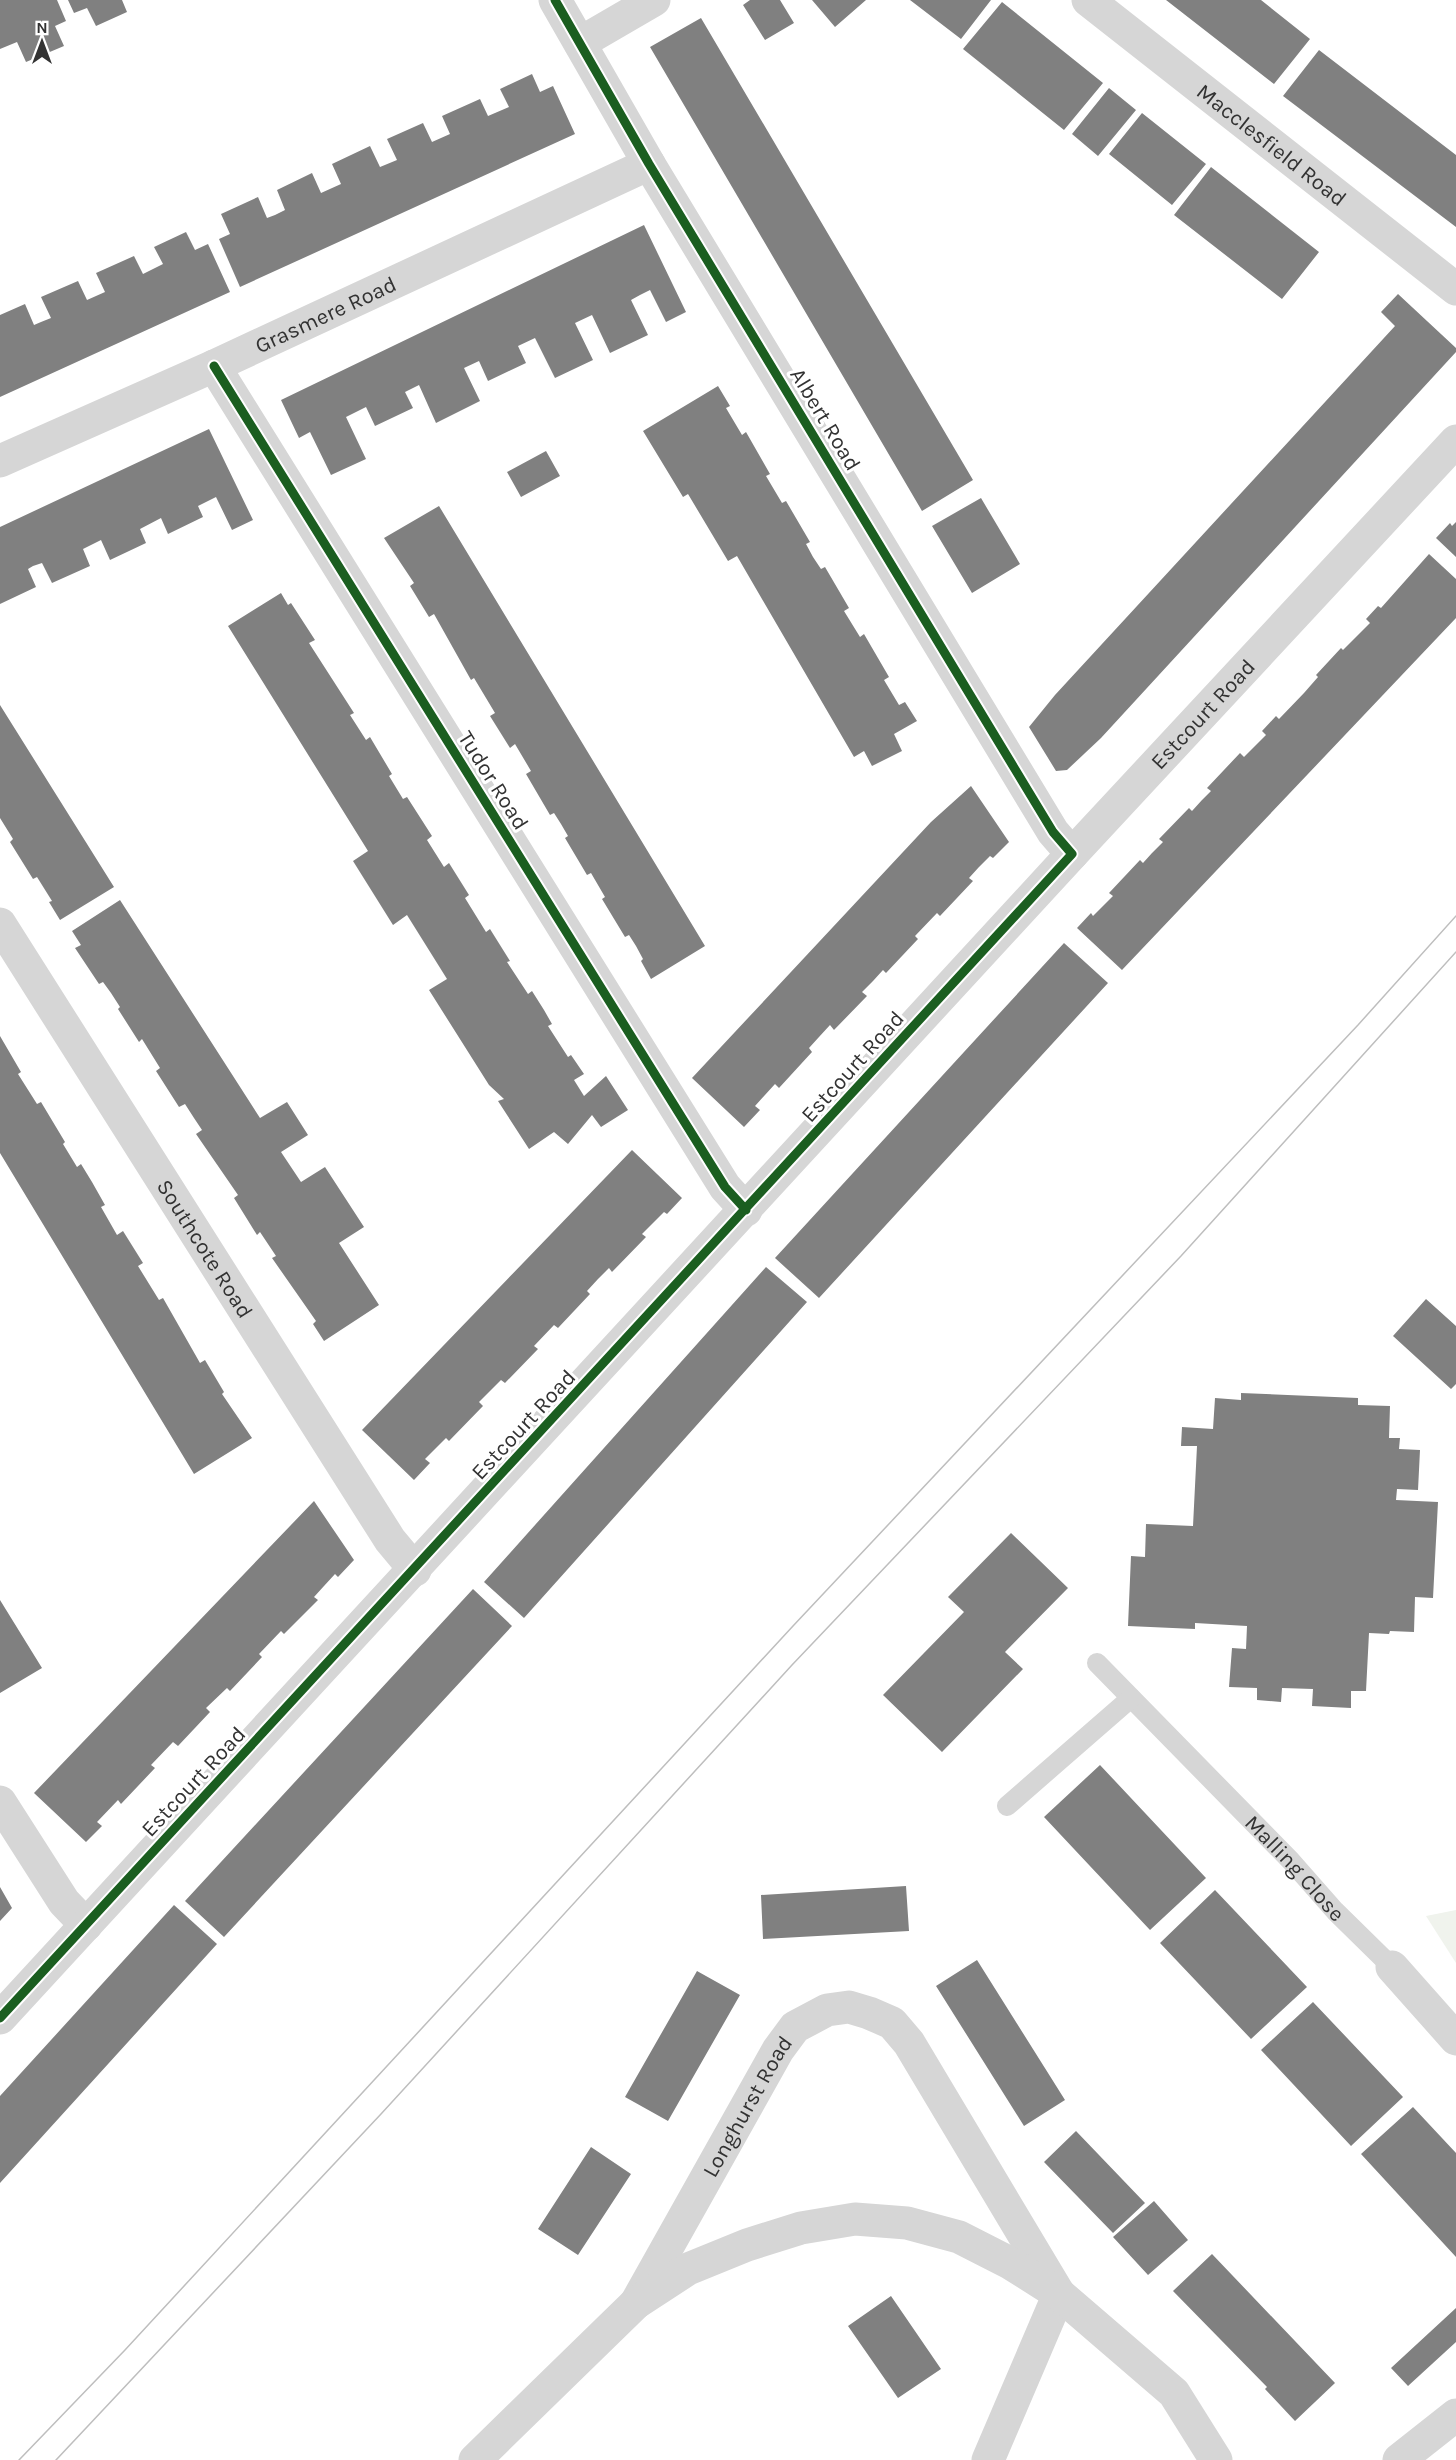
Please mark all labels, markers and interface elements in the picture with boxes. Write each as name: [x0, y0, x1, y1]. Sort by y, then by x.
north arrow: [12, 12, 72, 72]
text: N: [36, 18, 48, 37]
street label: Macclesfield Road: [1191, 79, 1351, 212]
street label: Grasmere Road: [251, 271, 401, 359]
street label: Albert Road: [784, 363, 866, 476]
street label: Estcourt Road: [1146, 654, 1261, 775]
street label: Tudor Road: [453, 726, 534, 835]
street label: Estcourt Road: [796, 1006, 910, 1128]
street label: Southcote Road: [151, 1175, 258, 1323]
street label: Estcourt Road: [466, 1364, 581, 1485]
street label: Estcourt Road: [136, 1721, 251, 1842]
street label: Malling Close: [1239, 1810, 1350, 1927]
street label: Longhurst Road: [697, 2031, 798, 2182]

